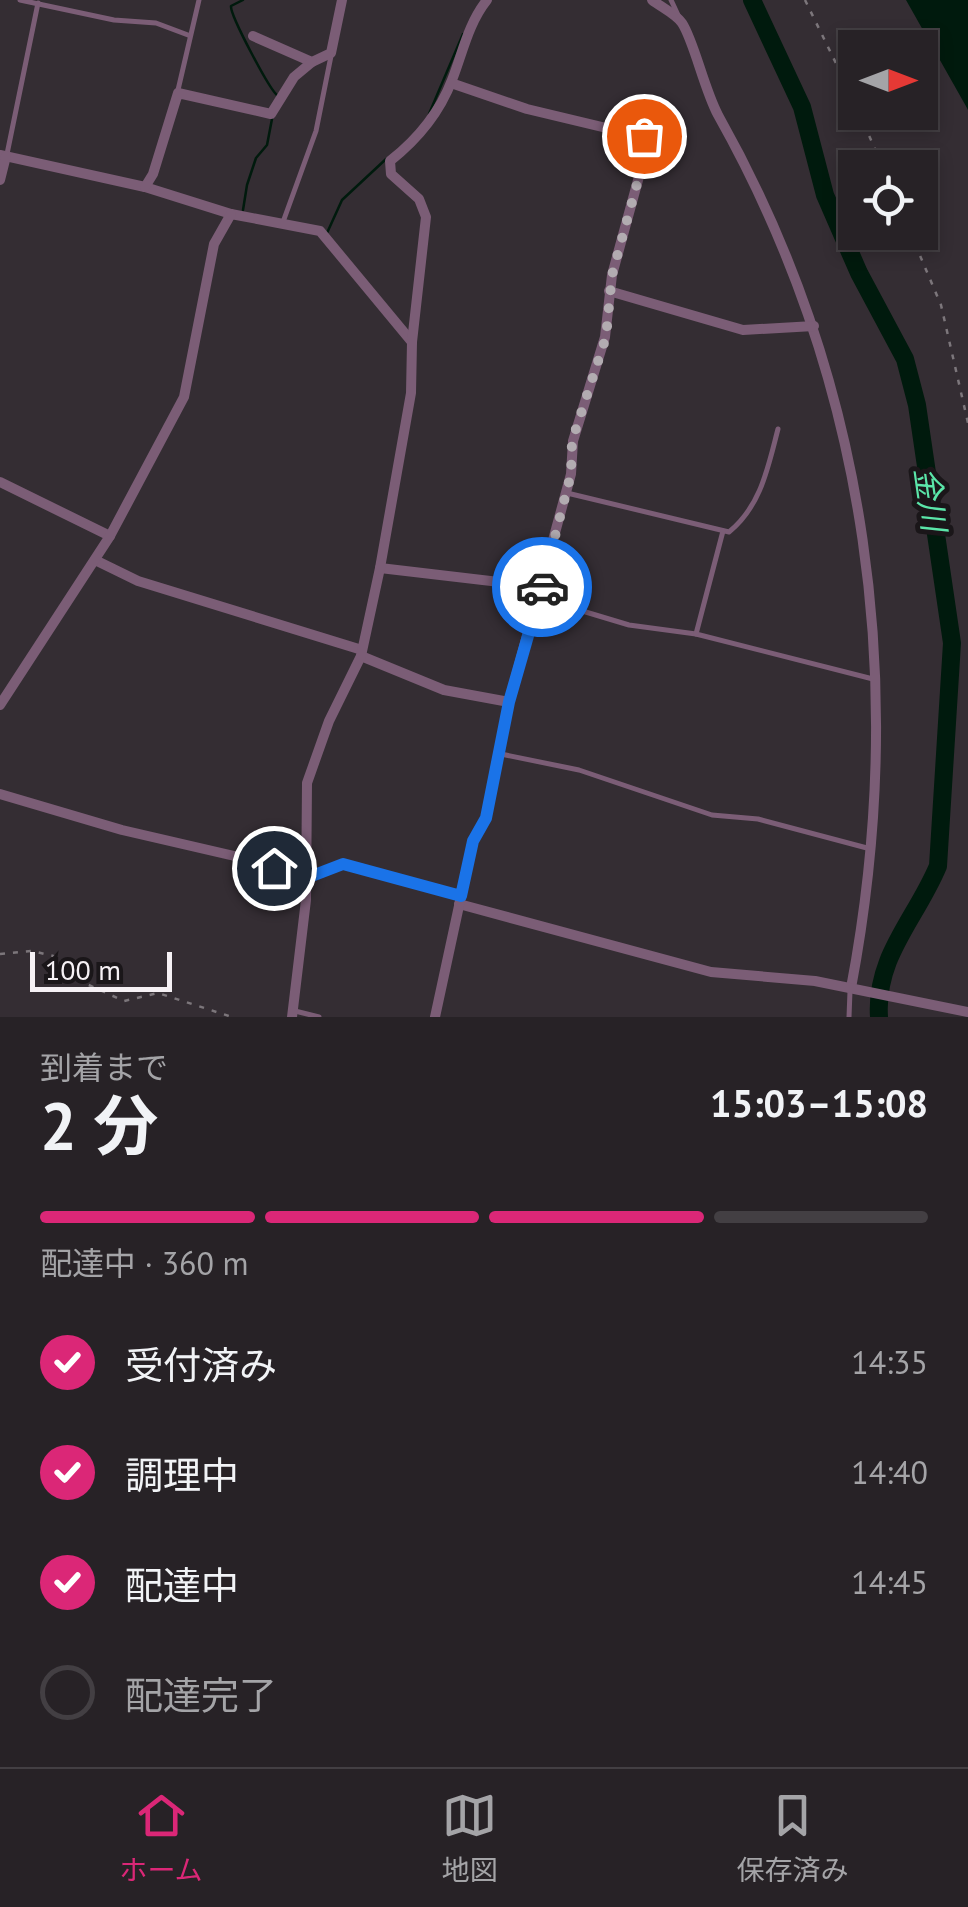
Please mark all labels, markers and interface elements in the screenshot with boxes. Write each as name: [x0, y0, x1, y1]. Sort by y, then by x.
north arrow: [838, 30, 938, 130]
map controls: [838, 30, 938, 250]
pin: [602, 94, 687, 179]
icon: bag: [617, 109, 672, 164]
button: locate: [838, 150, 938, 250]
water label: 金川: [906, 464, 957, 537]
courier: [492, 537, 592, 637]
icon: car: [515, 560, 570, 615]
pin: [232, 826, 317, 911]
icon: home: [247, 841, 302, 896]
scale bar: [30, 947, 172, 991]
text: 100 m: [45, 951, 121, 988]
text: 到着まで: [40, 1046, 168, 1088]
text: 15:03–15:08: [710, 1078, 928, 1127]
text: 2 分: [40, 1083, 158, 1167]
text: 配達中 · 360 m: [40, 1242, 248, 1284]
icon: check: [40, 1335, 95, 1390]
text: 受付済み: [125, 1340, 277, 1389]
text: 14:35: [851, 1341, 928, 1383]
icon: check: [40, 1445, 95, 1500]
text: 調理中: [125, 1450, 239, 1499]
text: 14:40: [851, 1451, 928, 1493]
icon: check: [40, 1555, 95, 1610]
text: 配達中: [125, 1560, 239, 1609]
text: 14:45: [851, 1561, 928, 1603]
text: 配達完了: [125, 1670, 277, 1719]
tab: ホーム: [119, 1788, 203, 1888]
tab: 地図: [442, 1788, 498, 1888]
tab: 保存済み: [736, 1788, 849, 1888]

